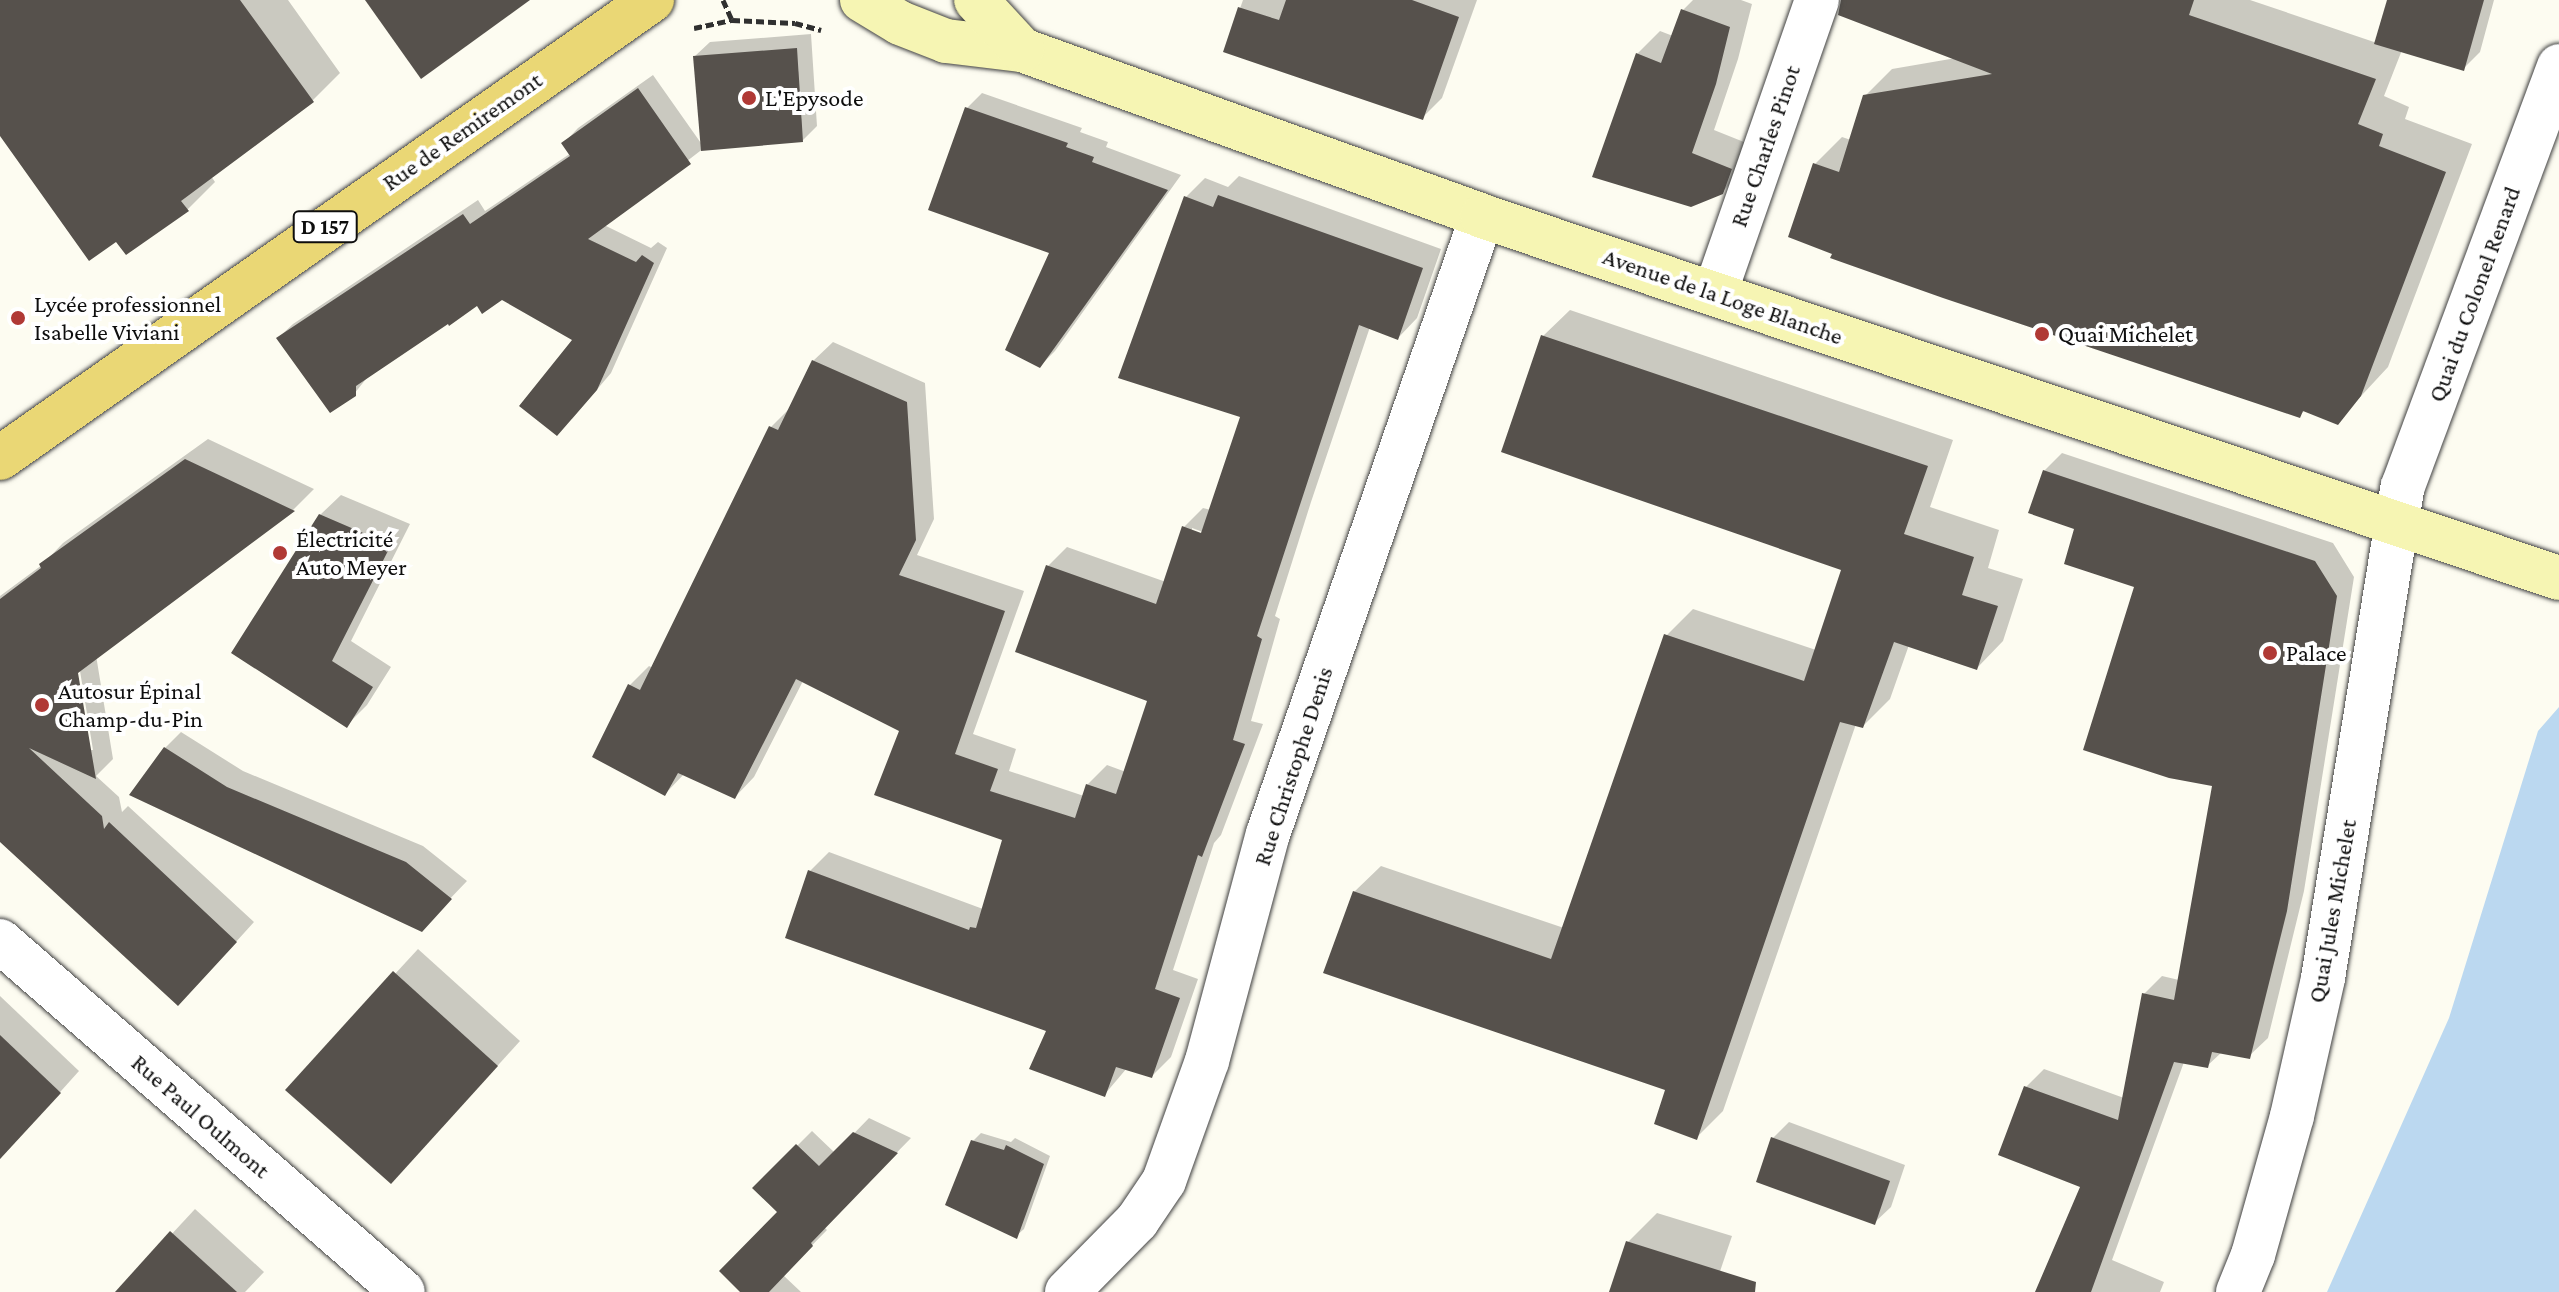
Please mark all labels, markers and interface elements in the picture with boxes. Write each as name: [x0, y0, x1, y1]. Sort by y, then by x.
street label: Rue Charles Pinot: [1724, 61, 1806, 231]
street label: Rue de Remiremont: [377, 65, 547, 197]
place label: L'Epysode: [765, 84, 863, 112]
marker: L'Epysode: [740, 89, 758, 107]
street label: Quai du Colonel Renard: [2422, 182, 2526, 406]
road number: D 157: [291, 209, 359, 245]
street label: Avenue de la Loge Blanche: [1599, 241, 1847, 351]
place label: Lycée professionnel Isabelle Viviani: [34, 290, 221, 346]
marker: Lycée professionnel Isabelle Viviani: [9, 309, 27, 327]
place label: Quai Michelet: [2058, 320, 2193, 348]
marker: Quai Michelet: [2033, 325, 2051, 343]
place label: Électricité Auto Meyer: [296, 525, 407, 581]
marker: Électricité Auto Meyer: [271, 544, 289, 562]
place label: Palace: [2286, 639, 2347, 667]
marker: Palace: [2261, 644, 2279, 662]
street label: Rue Christophe Denis: [1247, 663, 1339, 869]
place label: Autosur Épinal Champ-du-Pin: [58, 677, 203, 733]
marker: Autosur Épinal Champ-du-Pin: [33, 696, 51, 714]
street label: Quai Jules Michelet: [2302, 817, 2362, 1005]
street label: Rue Paul Oulmont: [126, 1048, 276, 1184]

